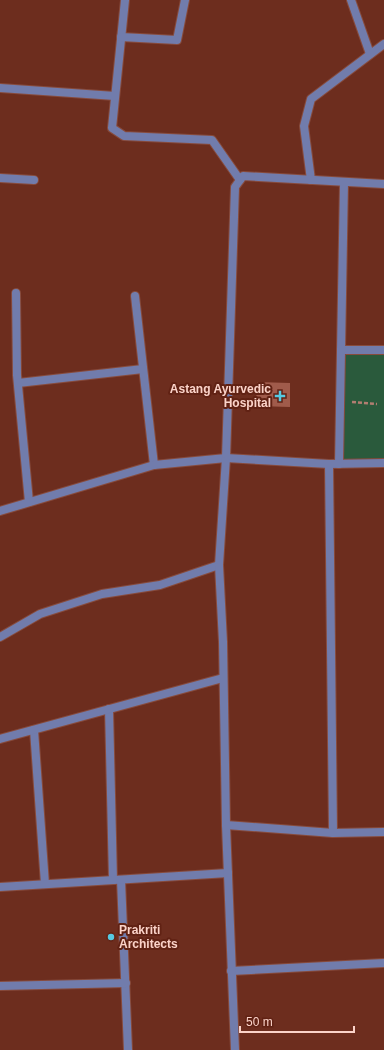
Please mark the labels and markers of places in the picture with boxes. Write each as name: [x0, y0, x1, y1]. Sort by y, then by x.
place label: Astang Ayurvedic Hospital: [170, 382, 271, 410]
marker: Astang Ayurvedic Hospital: [274, 390, 286, 402]
place label: Prakriti Architects: [119, 923, 178, 951]
marker: Prakriti Architects: [106, 932, 116, 942]

